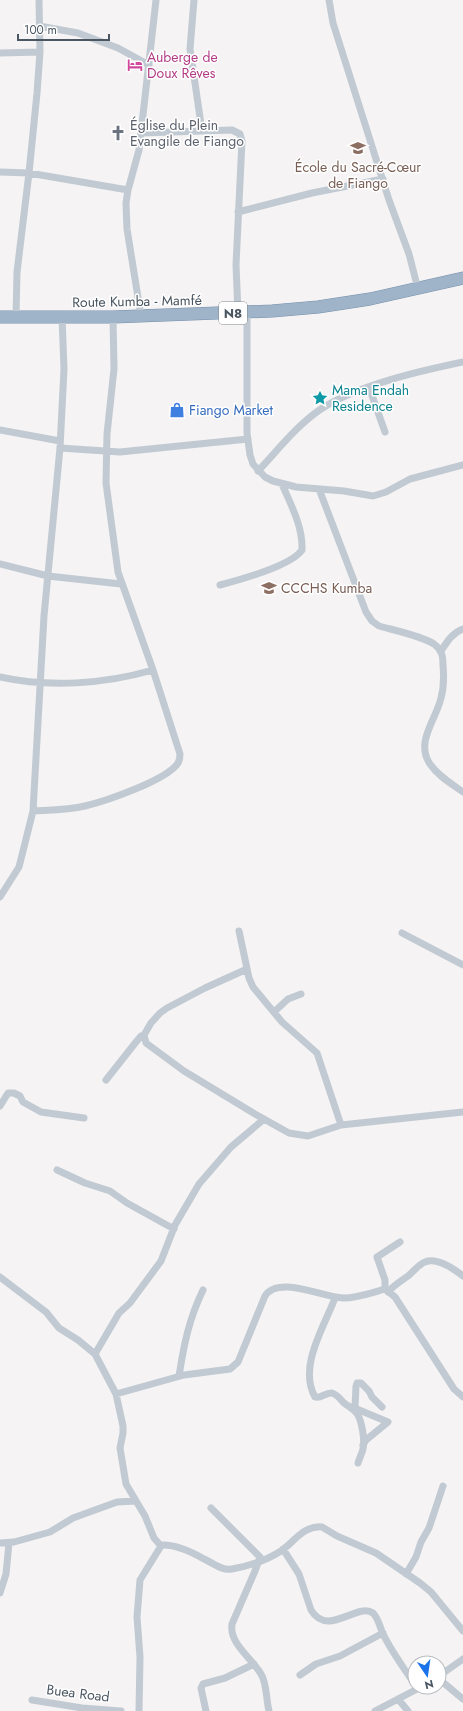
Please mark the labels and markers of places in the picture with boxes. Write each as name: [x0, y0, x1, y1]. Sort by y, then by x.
place label: Auberge de Doux Rêves: [147, 47, 218, 83]
hotel icon: Auberge de Doux Rêves: [126, 56, 144, 74]
place label: Église du Plein Evangile de Fiango: [130, 115, 244, 151]
church icon: Église du Plein Evangile de Fiango: [109, 124, 127, 142]
school or university icon: École du Sacré-Cœur de Fiango: [349, 139, 367, 157]
place label: École du Sacré-Cœur de Fiango: [295, 157, 421, 193]
place label: Mama Endah Residence: [332, 380, 409, 416]
place icon: Mama Endah Residence: [311, 389, 329, 407]
place label: Fiango Market: [189, 400, 274, 420]
shop icon: Fiango Market: [168, 401, 186, 419]
place label: CCCHS Kumba: [281, 578, 372, 598]
school or university icon: CCCHS Kumba: [260, 579, 278, 597]

